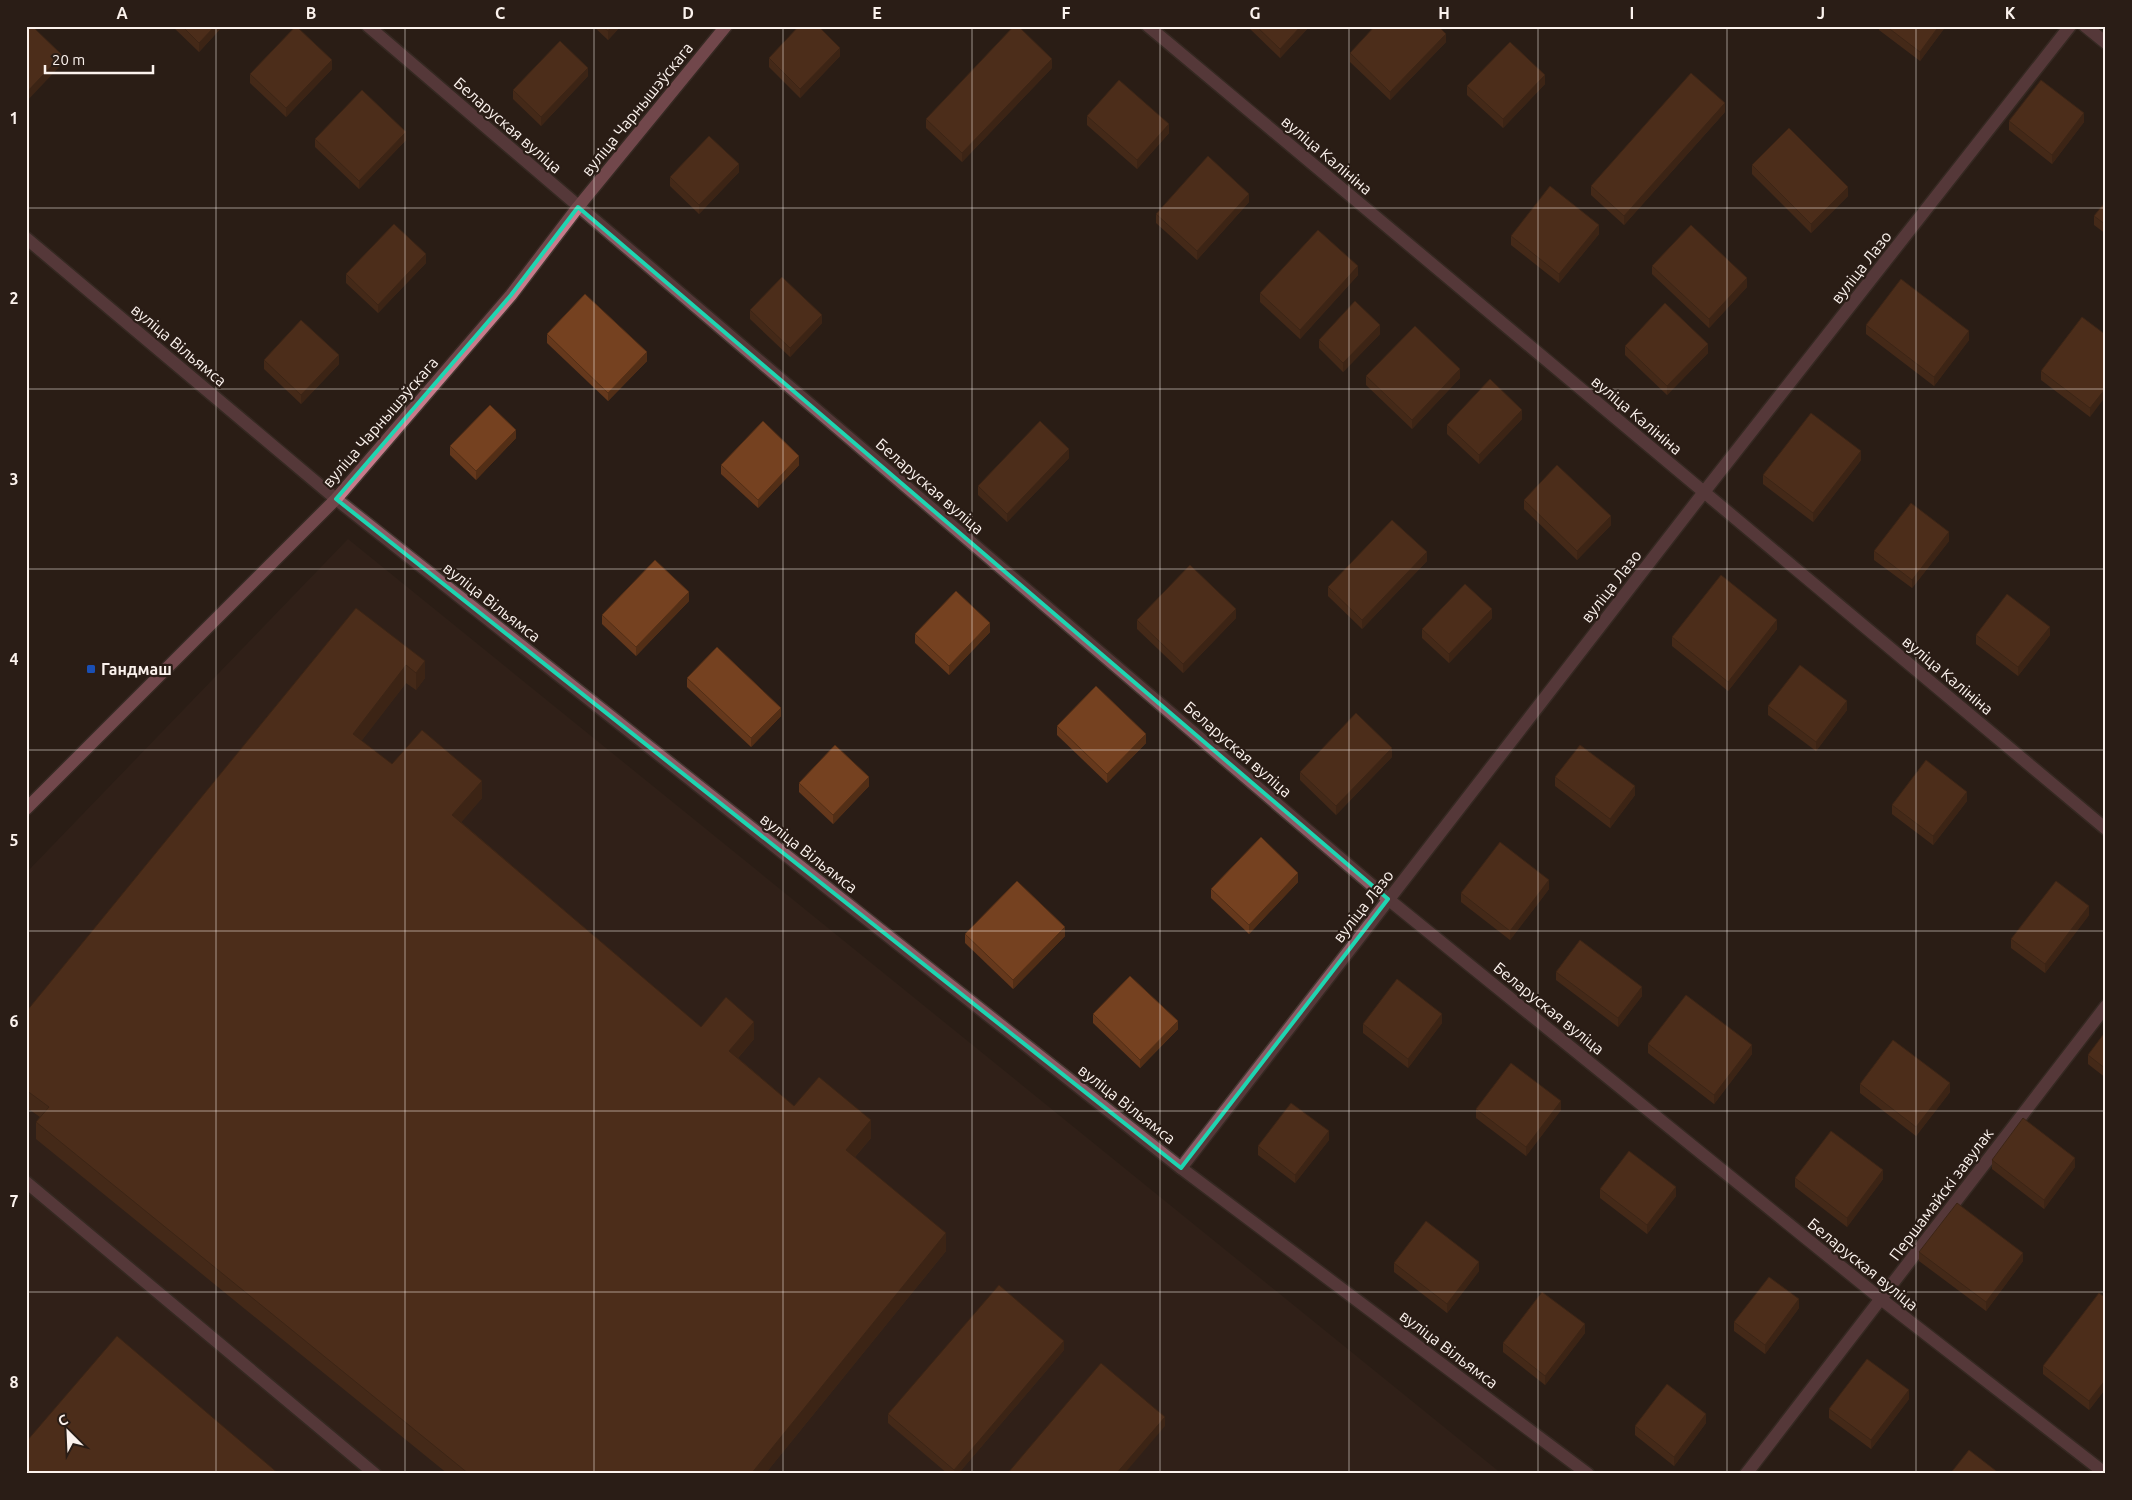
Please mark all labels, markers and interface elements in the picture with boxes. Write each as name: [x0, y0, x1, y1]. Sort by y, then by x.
text: A: [116, 4, 128, 22]
text: B: [306, 4, 316, 22]
text: C: [495, 4, 505, 22]
text: D: [682, 4, 694, 22]
text: E: [872, 4, 882, 22]
text: F: [1062, 4, 1071, 22]
text: G: [1249, 4, 1261, 22]
text: H: [1438, 4, 1450, 22]
text: I: [1630, 4, 1634, 22]
text: J: [1817, 4, 1825, 22]
text: K: [2005, 4, 2016, 22]
street label: вуліца Чарнышэўскага: [578, 39, 696, 179]
scale bar: [45, 42, 152, 74]
text: 20 m: [52, 51, 85, 68]
street label: Беларуская вуліца: [451, 73, 565, 177]
text: 1: [9, 109, 19, 127]
street label: вуліца Калініна: [1278, 112, 1376, 198]
street label: вуліца Лазо: [1827, 227, 1895, 307]
text: 2: [9, 289, 19, 307]
street label: вуліца Вільямса: [128, 300, 230, 390]
street label: вуліца Чарнышэўскага: [319, 353, 441, 491]
street label: вуліца Калініна: [1588, 372, 1686, 458]
street label: Беларуская вуліца: [873, 434, 987, 538]
text: 3: [9, 470, 19, 488]
street label: вуліца Лазо: [1577, 546, 1645, 626]
street label: вуліца Вільямса: [440, 558, 544, 646]
street label: вуліца Калініна: [1899, 632, 1997, 718]
text: 4: [9, 650, 19, 668]
place label: Гандмаш: [101, 660, 172, 678]
marker: Гандмаш: [85, 663, 97, 675]
street label: Беларуская вуліца: [1181, 697, 1295, 801]
street label: вуліца Вільямса: [757, 809, 861, 897]
text: 5: [9, 831, 19, 849]
street label: вуліца Лазо: [1329, 866, 1397, 946]
street label: Беларуская вуліца: [1490, 958, 1608, 1058]
text: 6: [9, 1012, 19, 1030]
street label: вуліца Вільямса: [1075, 1060, 1179, 1148]
street label: Першамайскі завулак: [1885, 1124, 1997, 1264]
text: 7: [9, 1192, 19, 1210]
street label: Беларуская вуліца: [1804, 1214, 1922, 1314]
street label: вуліца Вільямса: [1396, 1306, 1502, 1392]
text: 8: [9, 1373, 19, 1391]
north arrow: [42, 1408, 92, 1458]
text: С: [55, 1411, 70, 1429]

